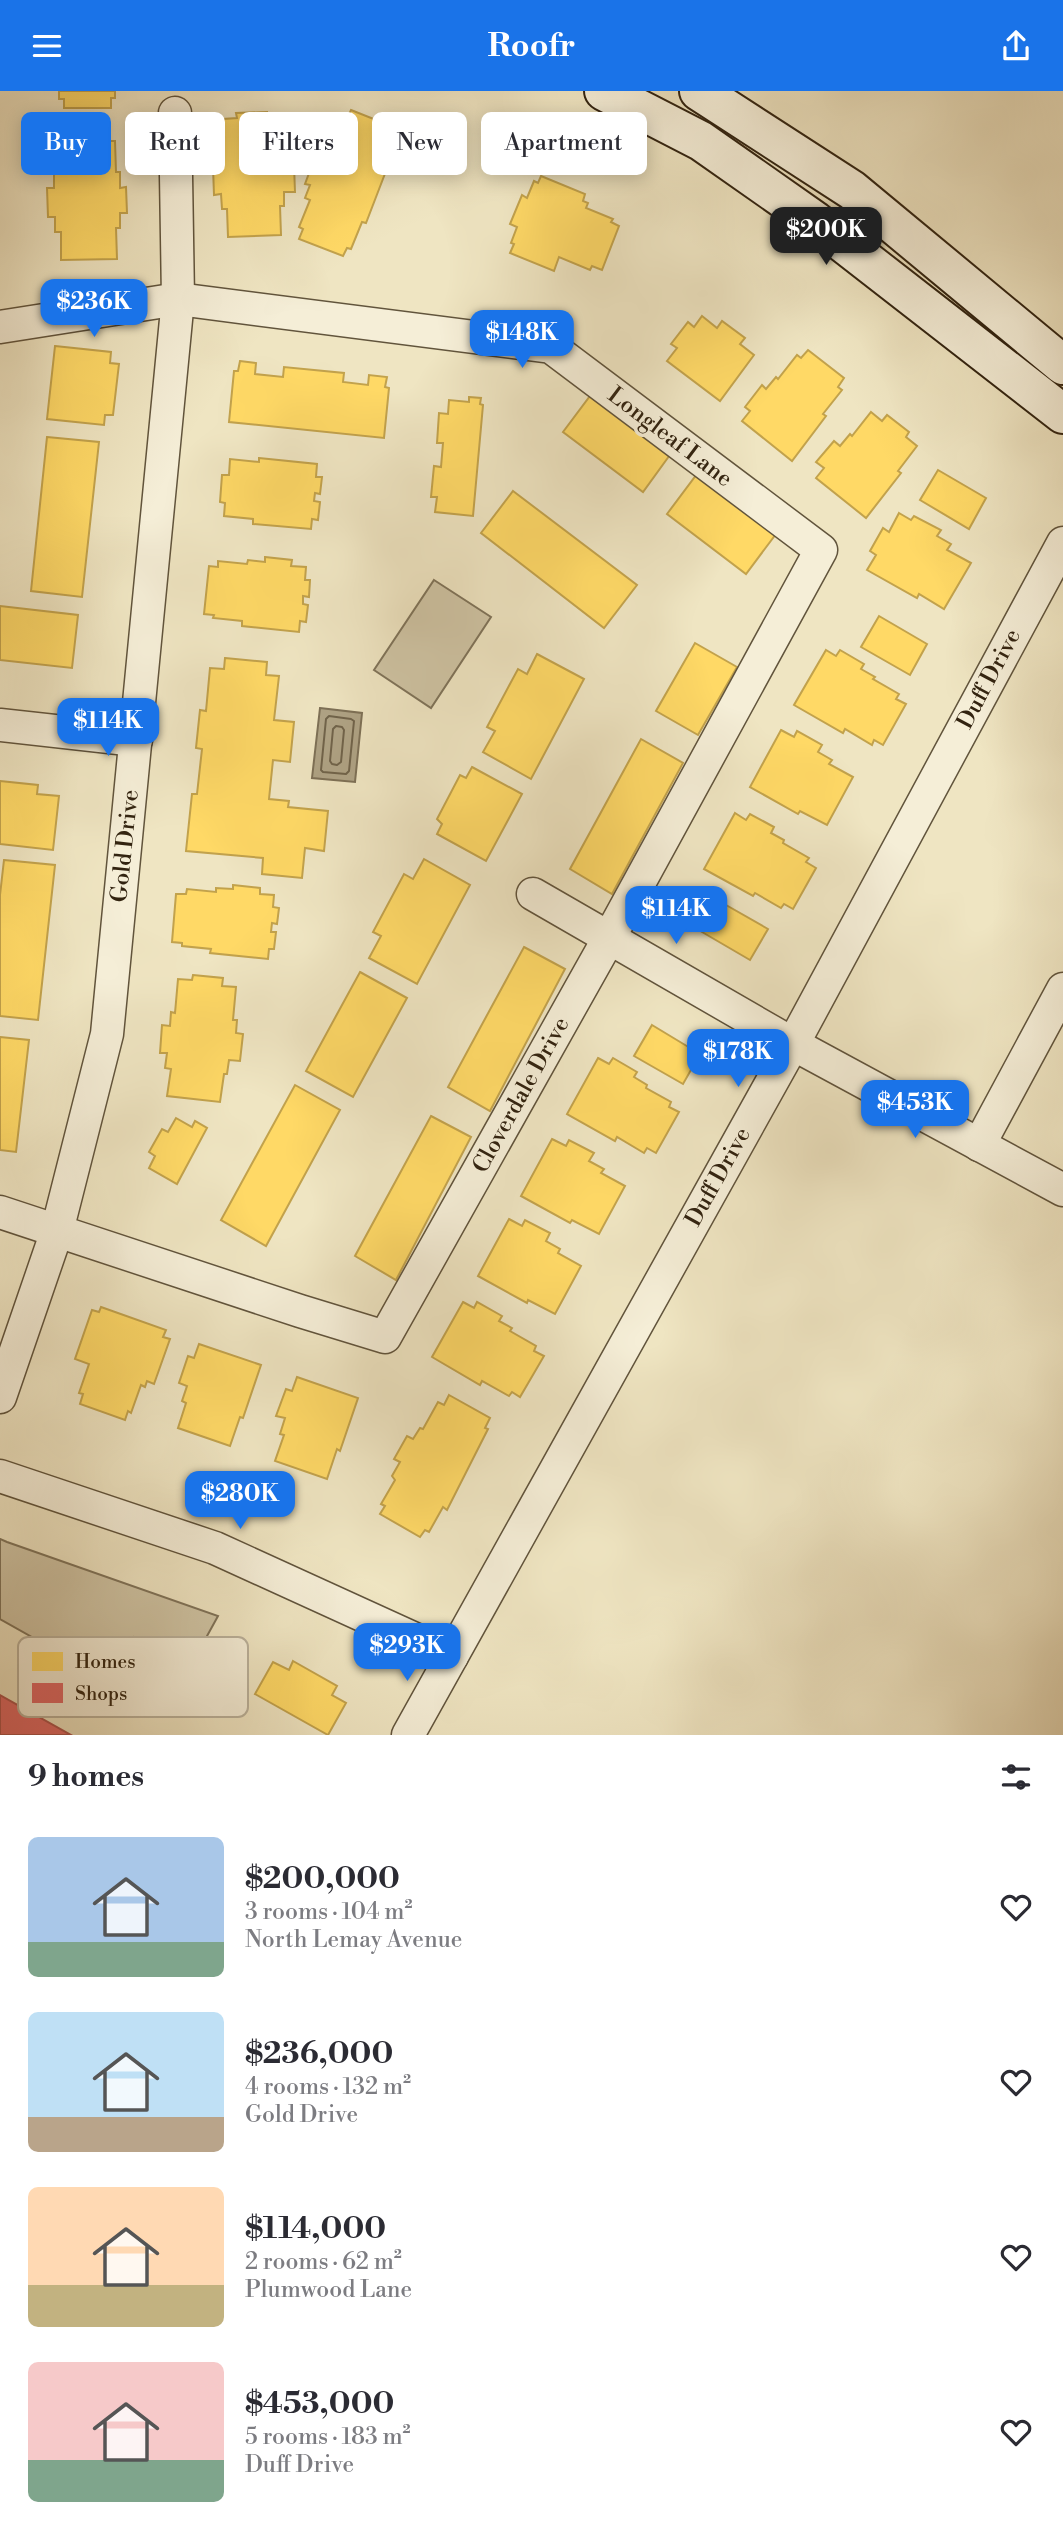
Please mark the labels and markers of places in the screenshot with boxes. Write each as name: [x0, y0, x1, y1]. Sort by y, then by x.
pin: $200K: [777, 207, 875, 267]
pin: $236K: [45, 279, 143, 339]
pin: $148K: [473, 310, 571, 370]
pin: $114K: [59, 699, 157, 758]
pin: $114K: [627, 887, 725, 946]
pin: $178K: [689, 1030, 787, 1089]
pin: $453K: [866, 1081, 964, 1140]
pin: $280K: [191, 1471, 289, 1531]
pin: $293K: [358, 1623, 456, 1683]

